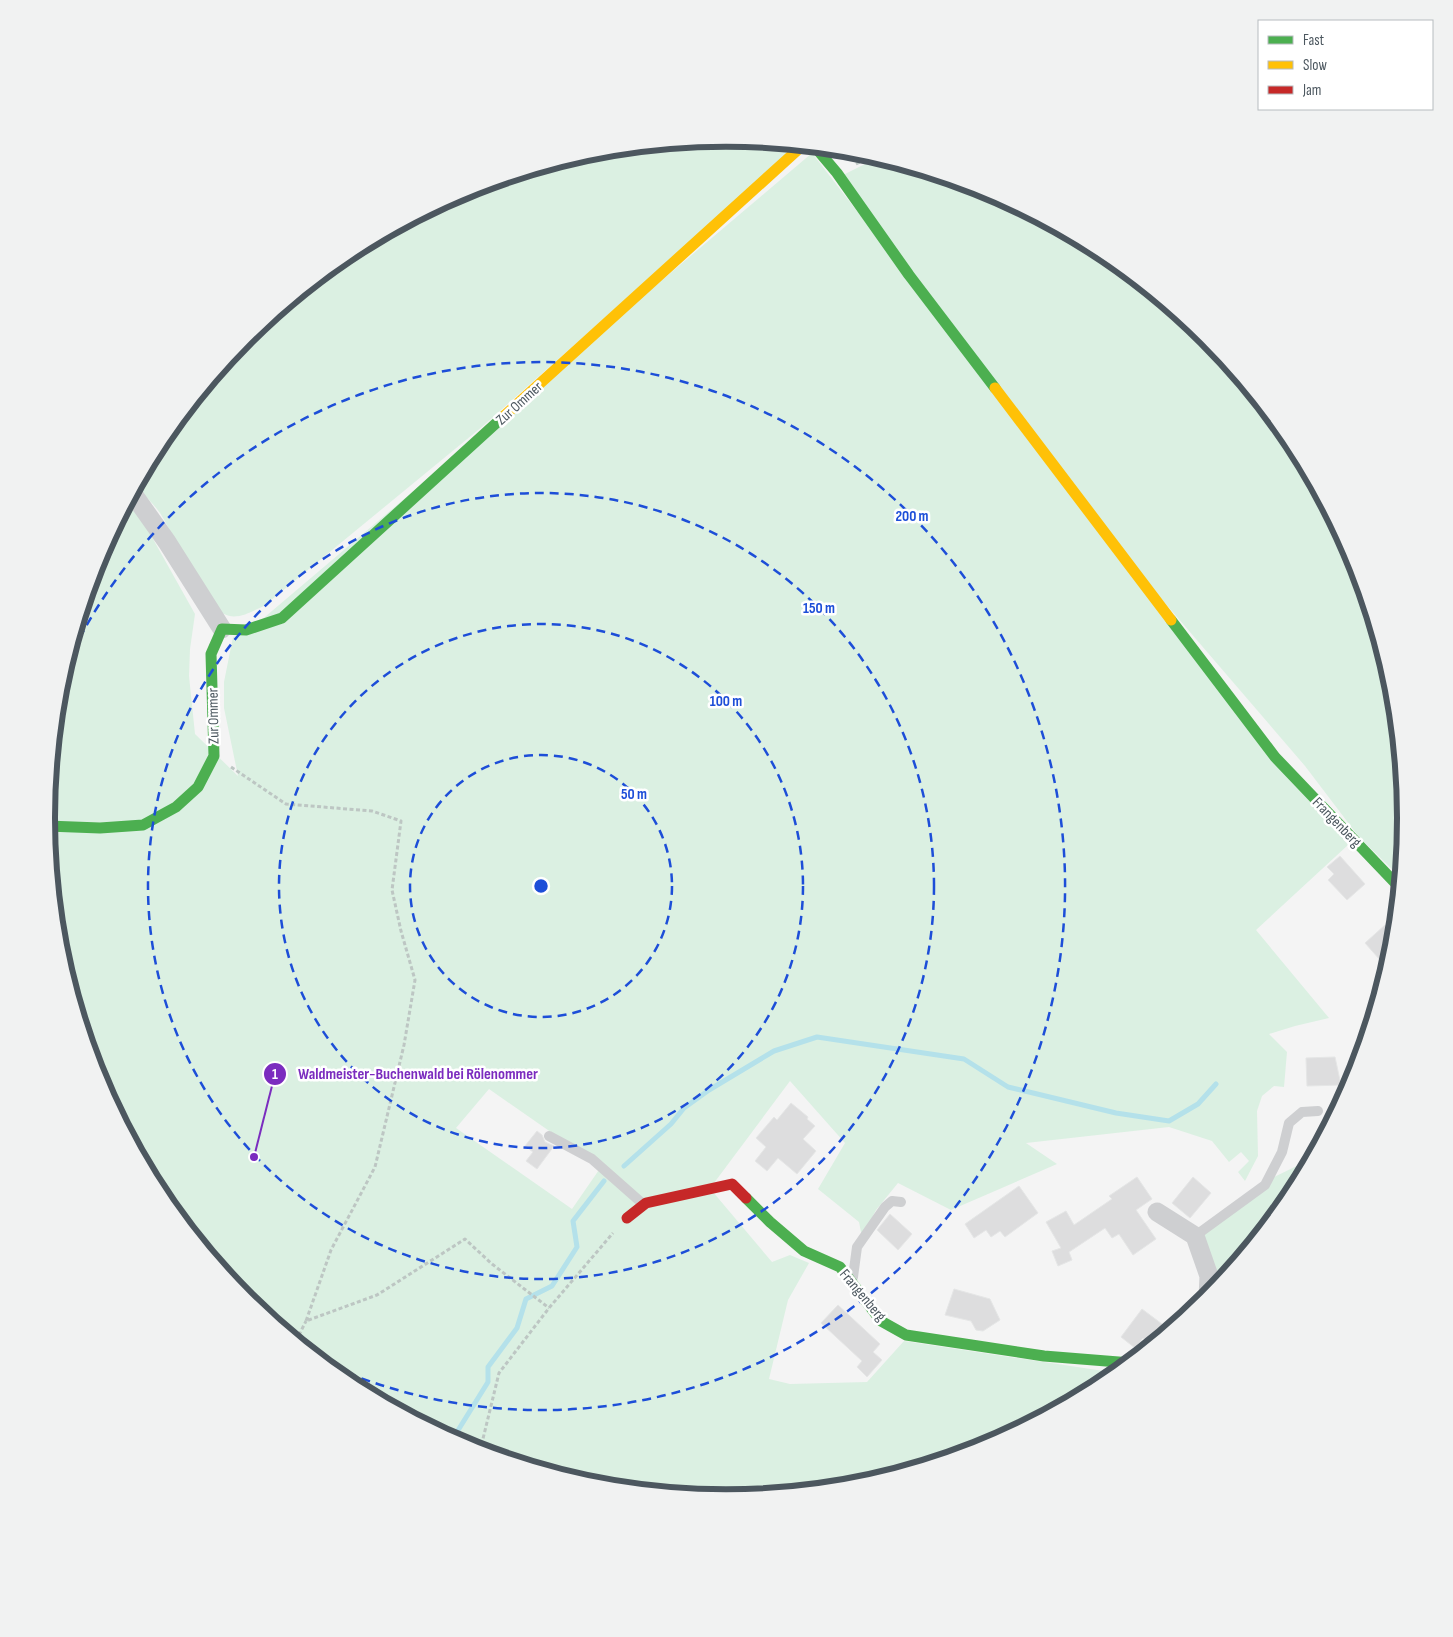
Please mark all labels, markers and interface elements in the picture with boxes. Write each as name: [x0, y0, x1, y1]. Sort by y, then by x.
legend: [1258, 20, 1433, 110]
text: Fast: [1303, 31, 1325, 50]
text: Slow: [1303, 56, 1327, 75]
text: Jam: [1302, 81, 1321, 100]
street label: Zur Ommer: [492, 377, 547, 429]
text: 200 m: [895, 507, 929, 526]
text: 150 m: [803, 599, 835, 618]
street label: Zur Ommer: [204, 687, 223, 744]
text: 100 m: [710, 692, 742, 711]
text: 50 m: [621, 785, 647, 804]
street label: Frangenberg: [1308, 793, 1365, 851]
centre of rings: [532, 877, 550, 895]
callout: Waldmeister-Buchenwald bei Rölenommer: [263, 1058, 548, 1089]
text: 1: [272, 1065, 278, 1084]
text: Waldmeister-Buchenwald bei Rölenommer: [298, 1065, 538, 1084]
street label: Frangenberg: [835, 1265, 890, 1325]

